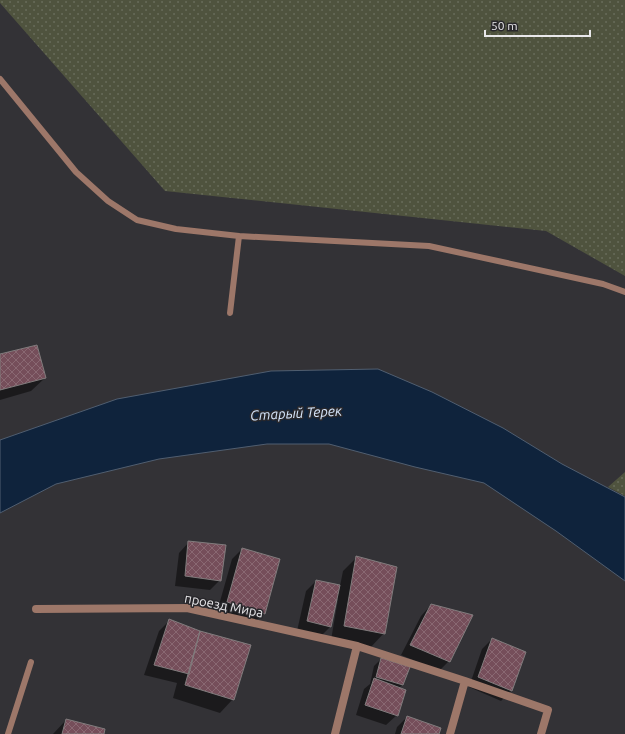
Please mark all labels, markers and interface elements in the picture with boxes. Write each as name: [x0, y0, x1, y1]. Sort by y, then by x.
scale bar: [485, 12, 590, 38]
text: 50 m: [491, 19, 518, 32]
water label: Старый Терек: [250, 403, 343, 423]
street label: проезд Мира: [183, 591, 265, 619]

